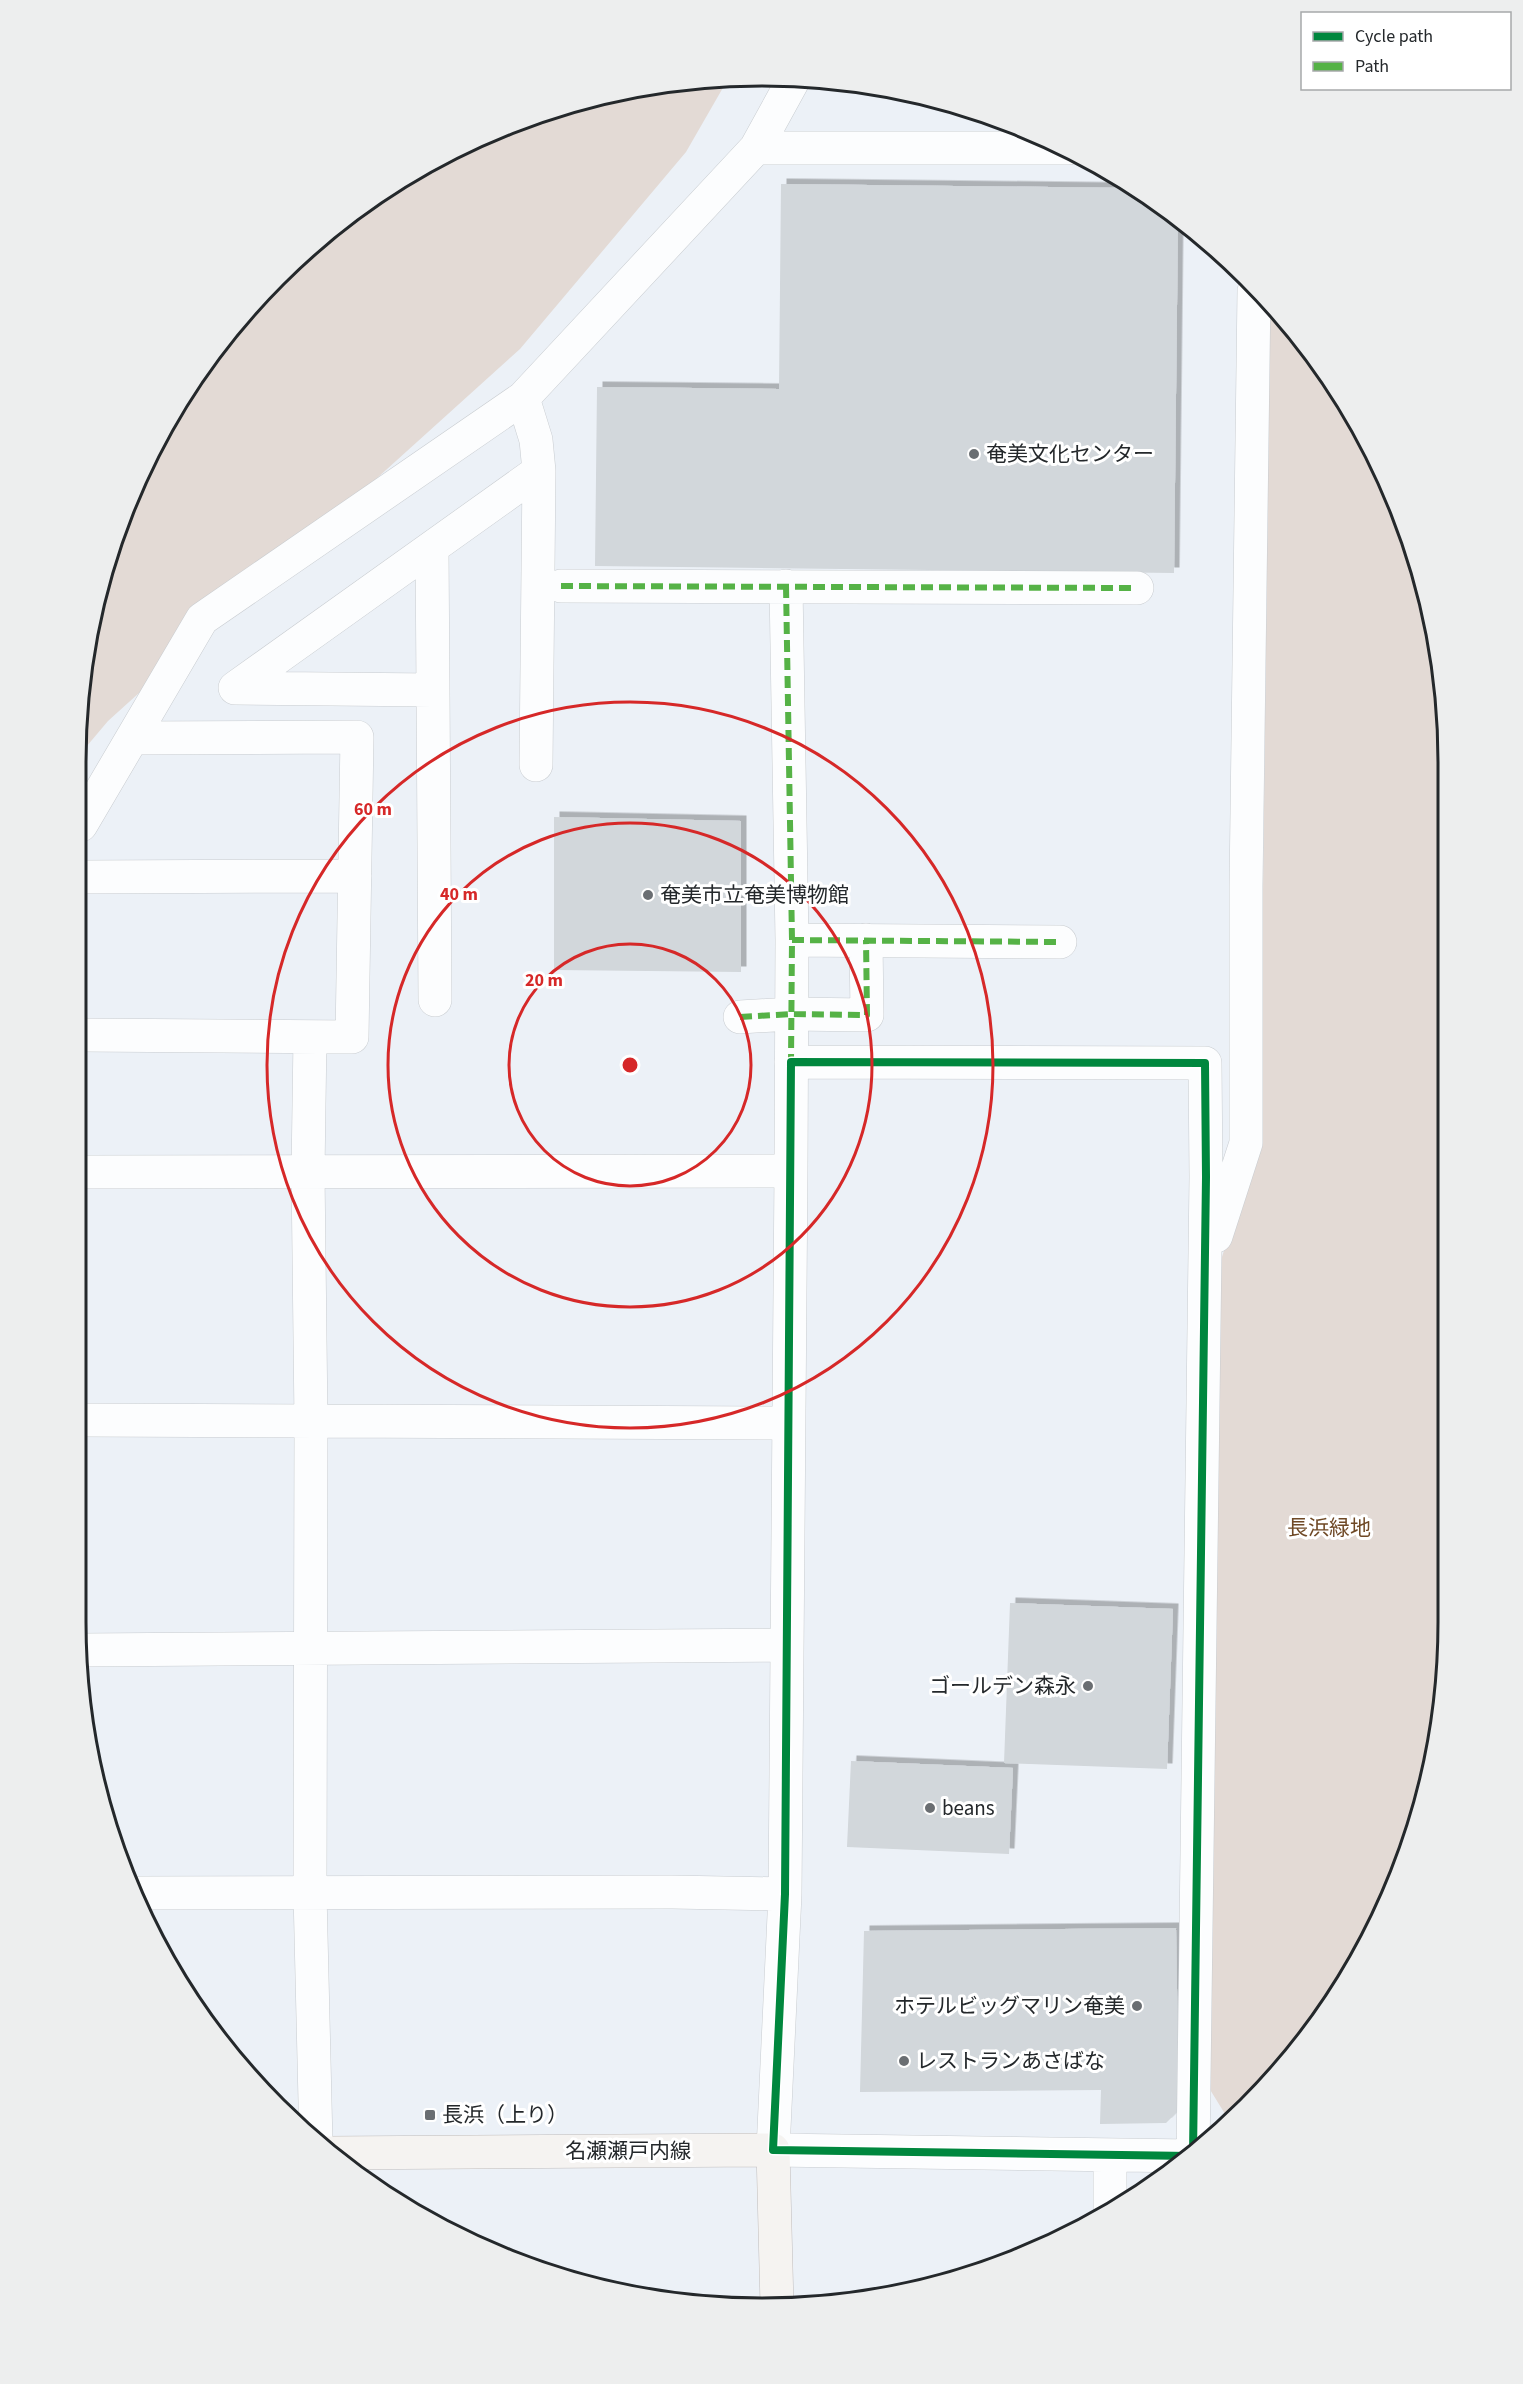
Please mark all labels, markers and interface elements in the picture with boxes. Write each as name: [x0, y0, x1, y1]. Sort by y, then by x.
legend: [1301, 12, 1511, 90]
text: Cycle path: [1355, 24, 1433, 49]
text: Path: [1355, 54, 1389, 79]
place label: 奄美文化センター: [986, 439, 1154, 469]
marker: 奄美文化センター: [967, 447, 981, 461]
text: 60 m: [354, 797, 392, 822]
place label: 奄美市立奄美博物館: [660, 880, 849, 910]
text: 40 m: [440, 882, 478, 907]
marker: 奄美市立奄美博物館: [641, 888, 655, 902]
text: 20 m: [525, 968, 563, 993]
centre of rings: [620, 1055, 640, 1075]
park label: 長浜緑地: [1287, 1513, 1371, 1543]
place label: ゴールデン森永: [929, 1671, 1076, 1701]
marker: ゴールデン森永: [1081, 1679, 1095, 1693]
place label: beans: [942, 1793, 995, 1823]
marker: beans: [923, 1801, 937, 1815]
place label: ホテルビッグマリン奄美: [894, 1991, 1125, 2021]
marker: ホテルビッグマリン奄美: [1130, 1999, 1144, 2013]
place label: レストランあさばな: [916, 2046, 1105, 2076]
marker: レストランあさばな: [897, 2054, 911, 2068]
place label: 長浜（上り）: [442, 2100, 568, 2130]
marker: 長浜（上り）: [423, 2108, 437, 2122]
street label: 名瀬瀬戸内線: [565, 2136, 691, 2166]

